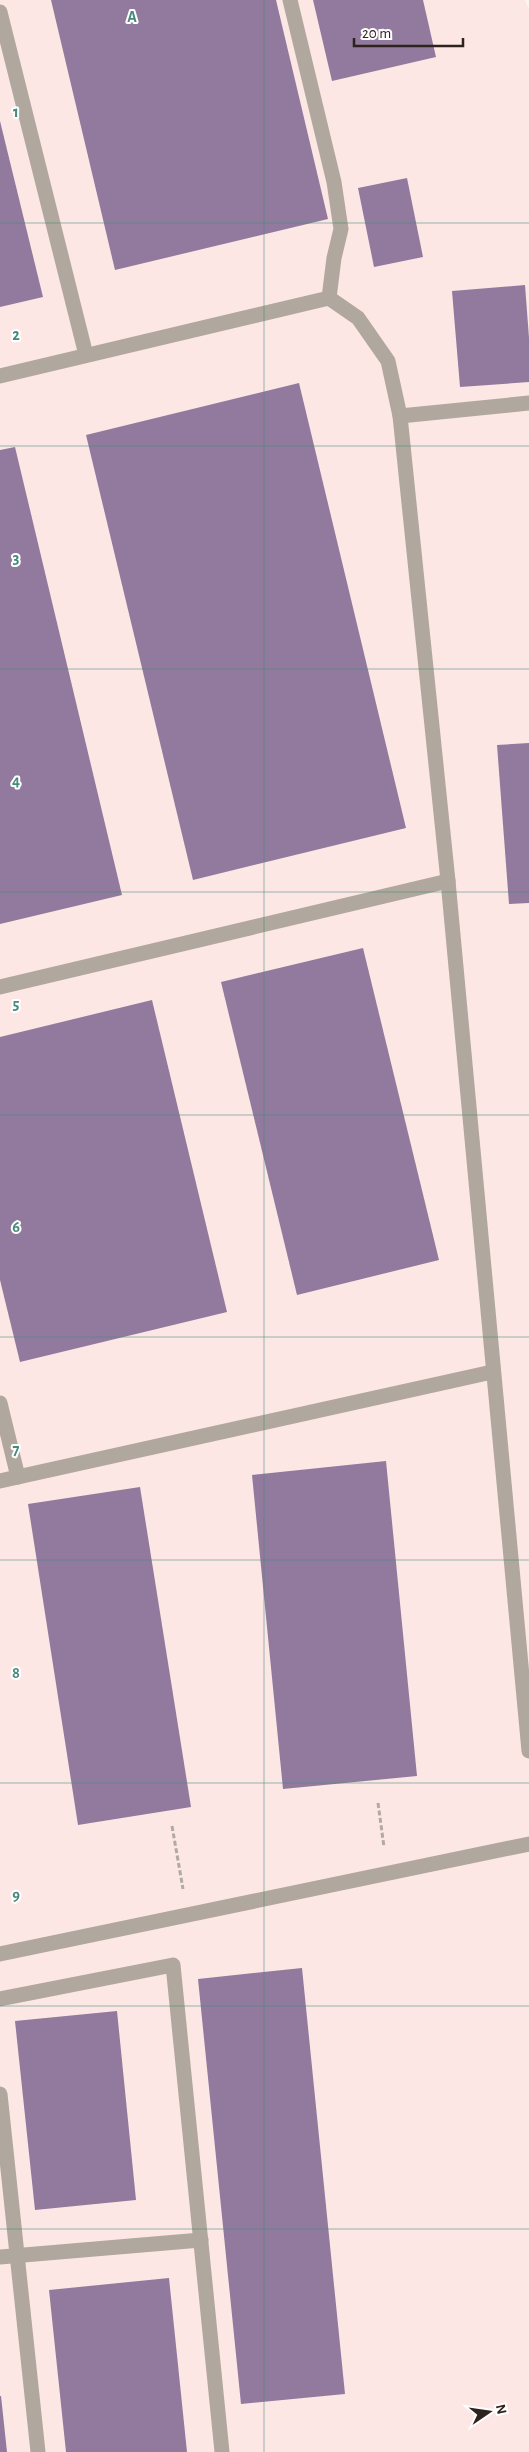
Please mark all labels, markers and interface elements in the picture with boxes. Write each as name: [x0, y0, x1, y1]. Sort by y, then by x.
text: A: [127, 9, 137, 25]
scale bar: [354, 15, 463, 47]
text: 20 m: [362, 26, 391, 41]
text: 1: [13, 104, 19, 120]
text: 2: [12, 327, 20, 343]
text: 3: [13, 550, 20, 566]
text: 4: [12, 773, 20, 789]
text: 5: [13, 996, 20, 1012]
text: 6: [12, 1219, 20, 1235]
text: 7: [13, 1442, 20, 1458]
text: 8: [12, 1665, 20, 1681]
text: 9: [12, 1887, 20, 1903]
north arrow: [464, 2387, 514, 2437]
text: N: [493, 2403, 509, 2416]

